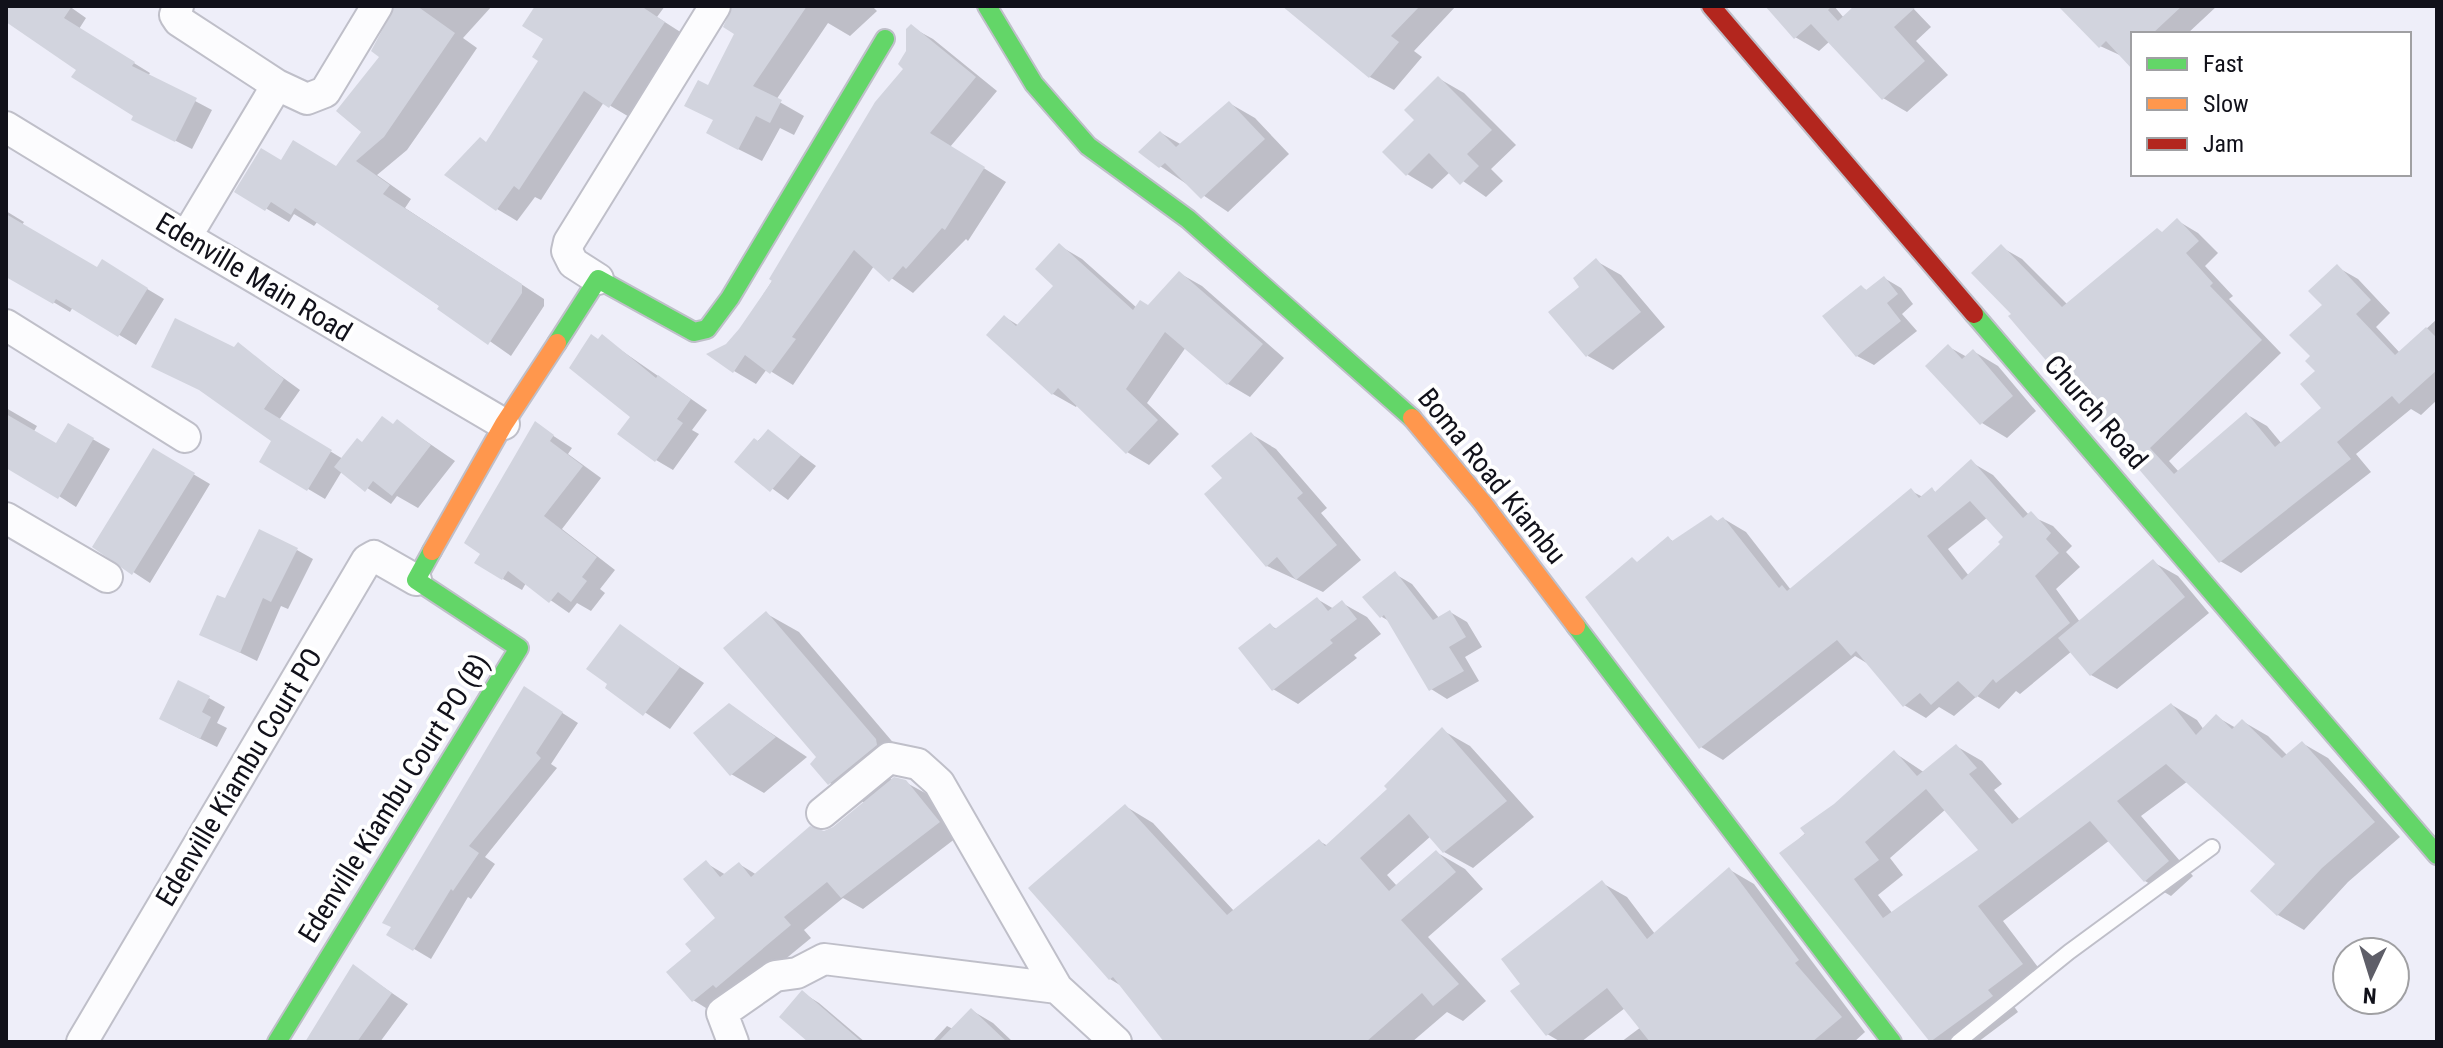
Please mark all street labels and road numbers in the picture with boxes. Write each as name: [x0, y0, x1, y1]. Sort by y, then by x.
street label: Edenville Main Road: [150, 206, 358, 348]
street label: Church Road: [2038, 348, 2154, 476]
street label: Boma Road Kiambu: [1411, 382, 1573, 570]
street label: Edenville Kiambu Court PO: [149, 642, 329, 912]
street label: Edenville Kiambu Court PO (B): [291, 648, 497, 948]

